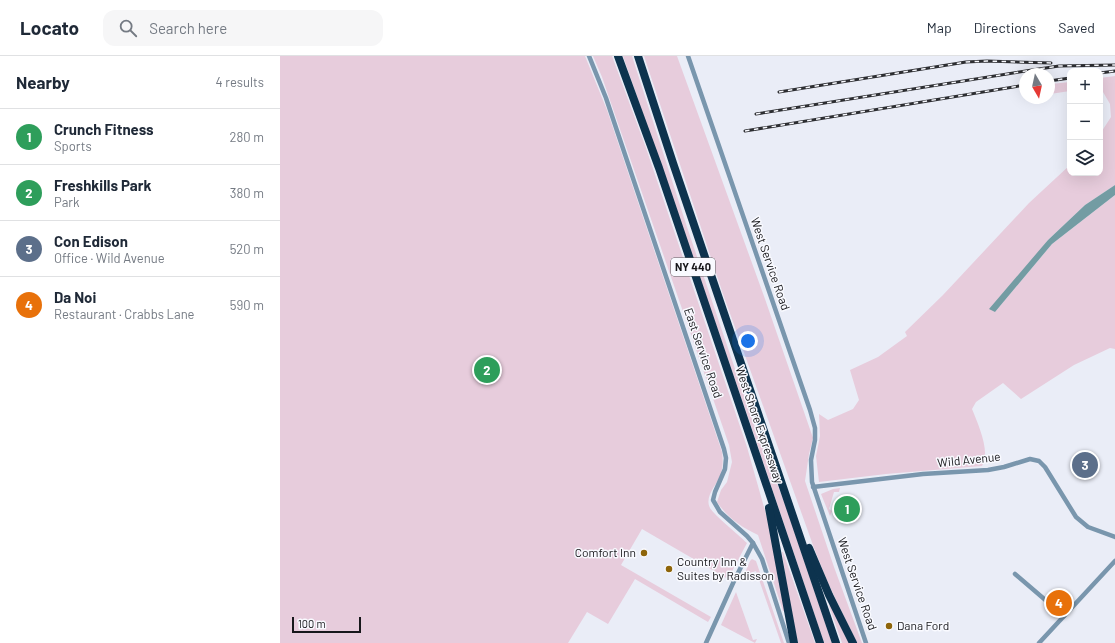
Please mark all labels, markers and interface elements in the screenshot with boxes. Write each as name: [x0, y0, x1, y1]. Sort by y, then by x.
search box: [103, 10, 383, 46]
text: Locato: [20, 16, 79, 39]
icon: search: [117, 17, 139, 39]
text: Search here: [149, 19, 227, 37]
text: Map: [927, 19, 952, 36]
text: Directions: [974, 19, 1036, 36]
text: Saved: [1058, 19, 1095, 36]
north arrow: [1019, 68, 1055, 104]
map controls: [1067, 68, 1103, 176]
button: +: [1067, 68, 1103, 104]
text: Nearby: [16, 72, 70, 92]
text: 4 results: [216, 74, 264, 90]
button: −: [1067, 104, 1103, 140]
text: Crunch Fitness: [54, 120, 154, 138]
text: 1: [27, 129, 31, 145]
text: 280 m: [230, 129, 264, 145]
text: Sports: [54, 138, 92, 154]
button: layers: [1067, 140, 1103, 176]
text: Freshkills Park: [54, 176, 152, 194]
text: 2: [25, 185, 33, 201]
text: 380 m: [230, 185, 264, 201]
text: Park: [54, 194, 80, 210]
street label: West Service Road: [749, 215, 793, 312]
text: Con Edison: [54, 232, 128, 250]
text: 3: [25, 241, 33, 257]
text: 520 m: [230, 241, 264, 257]
text: Office · Wild Avenue: [54, 250, 165, 266]
road number: NY 440: [671, 258, 715, 276]
text: Da Noi: [54, 288, 96, 306]
text: 4: [25, 297, 33, 313]
text: 590 m: [230, 297, 264, 313]
text: Restaurant · Crabbs Lane: [54, 306, 194, 322]
street label: East Service Road: [682, 306, 726, 400]
your location: [738, 331, 758, 351]
pin: 2: [474, 355, 500, 385]
street label: West Shore Expressway: [733, 364, 787, 486]
street label: Wild Avenue: [937, 449, 1001, 469]
pin: 3: [1072, 450, 1098, 480]
pin: 1: [834, 494, 860, 524]
street label: West Service Road: [836, 535, 880, 632]
place label: Comfort Inn: [575, 545, 636, 559]
marker: Comfort Inn: [639, 548, 649, 558]
place label: Country Inn & Suites by Radisson: [677, 554, 774, 582]
marker: Country Inn & Suites by Radisson: [664, 564, 674, 574]
pin: 4: [1046, 588, 1072, 618]
scale bar: [292, 615, 361, 634]
text: 100 m: [298, 617, 326, 630]
place label: Dana Ford: [897, 618, 949, 632]
marker: Dana Ford: [884, 621, 894, 631]

